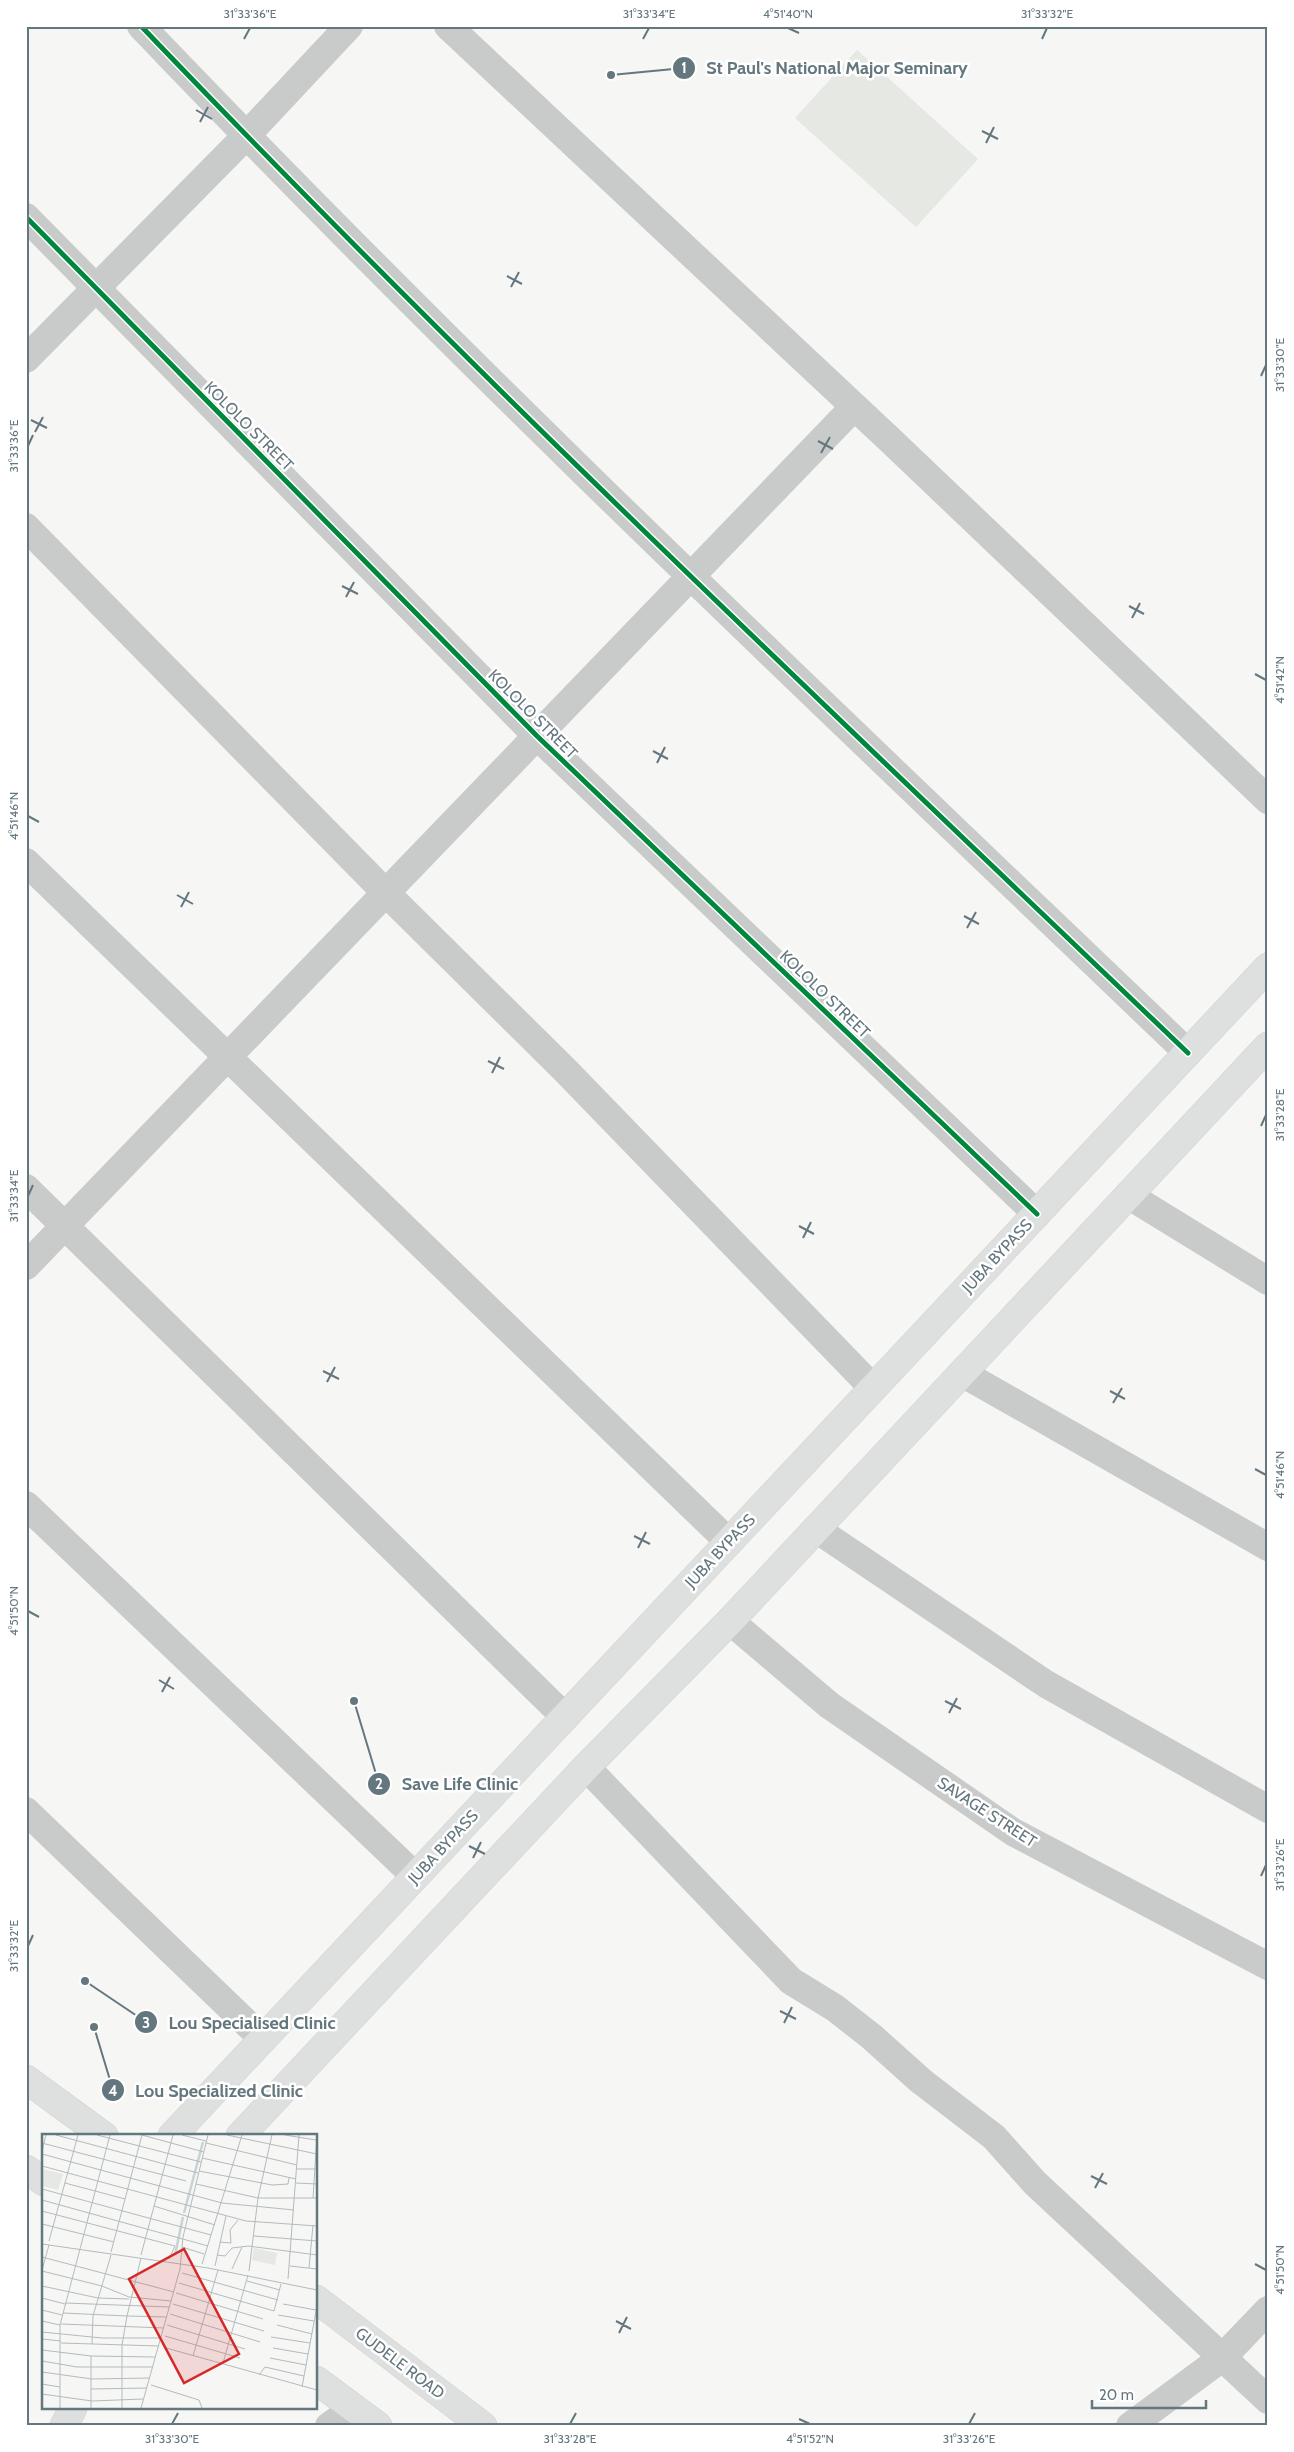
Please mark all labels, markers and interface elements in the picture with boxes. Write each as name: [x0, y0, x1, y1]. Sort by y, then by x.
text: 31°33'36"E: [224, 6, 277, 21]
text: 31°33'34"E: [623, 6, 676, 21]
text: 4°51'40"N: [763, 6, 813, 21]
text: 31°33'32"E: [1021, 6, 1073, 21]
callout: St Paul's National Major Seminary: [671, 52, 978, 85]
text: St Paul's National Major Seminary: [706, 57, 968, 79]
text: 1: [681, 59, 687, 77]
text: 31°33'30"E: [1272, 337, 1287, 392]
street label: KOLOLO STREET: [200, 377, 298, 475]
text: 31°33'36"E: [6, 419, 21, 472]
text: 4°51'42"N: [1272, 656, 1287, 704]
street label: KOLOLO STREET: [484, 665, 582, 763]
text: 4°51'46"N: [6, 792, 21, 840]
street label: KOLOLO STREET: [776, 946, 874, 1042]
text: 31°33'28"E: [1272, 1088, 1287, 1142]
text: 31°33'34"E: [6, 1169, 21, 1222]
street label: JUBA BYPASS: [957, 1215, 1036, 1298]
text: 4°51'46"N: [1272, 1451, 1287, 1499]
street label: JUBA BYPASS: [680, 1510, 759, 1593]
text: 4°51'50"N: [6, 1586, 21, 1636]
callout: Save Life Clinic: [367, 1767, 528, 1800]
text: Save Life Clinic: [402, 1773, 518, 1795]
street label: SAVAGE STREET: [934, 1773, 1040, 1851]
text: 2: [375, 1775, 383, 1793]
street label: JUBA BYPASS: [403, 1806, 482, 1889]
text: 31°33'26"E: [1272, 1838, 1287, 1891]
text: 31°33'32"E: [6, 1920, 21, 1972]
callout: Lou Specialised Clinic: [134, 2006, 346, 2039]
text: Lou Specialised Clinic: [168, 2012, 336, 2034]
text: 3: [142, 2014, 150, 2032]
callout: Lou Specialized Clinic: [100, 2074, 313, 2107]
text: Lou Specialized Clinic: [135, 2080, 303, 2102]
text: 4: [108, 2082, 118, 2100]
inset map: [42, 2134, 318, 2410]
text: 4°51'50"N: [1272, 2245, 1287, 2295]
street label: GUDELE ROAD: [352, 2323, 448, 2403]
scale bar: [1092, 2377, 1205, 2409]
text: 20 m: [1099, 2386, 1134, 2404]
text: 31°33'30"E: [145, 2431, 200, 2446]
text: 31°33'28"E: [543, 2431, 597, 2446]
text: 4°51'52"N: [786, 2431, 834, 2446]
text: 31°33'26"E: [943, 2431, 996, 2446]

